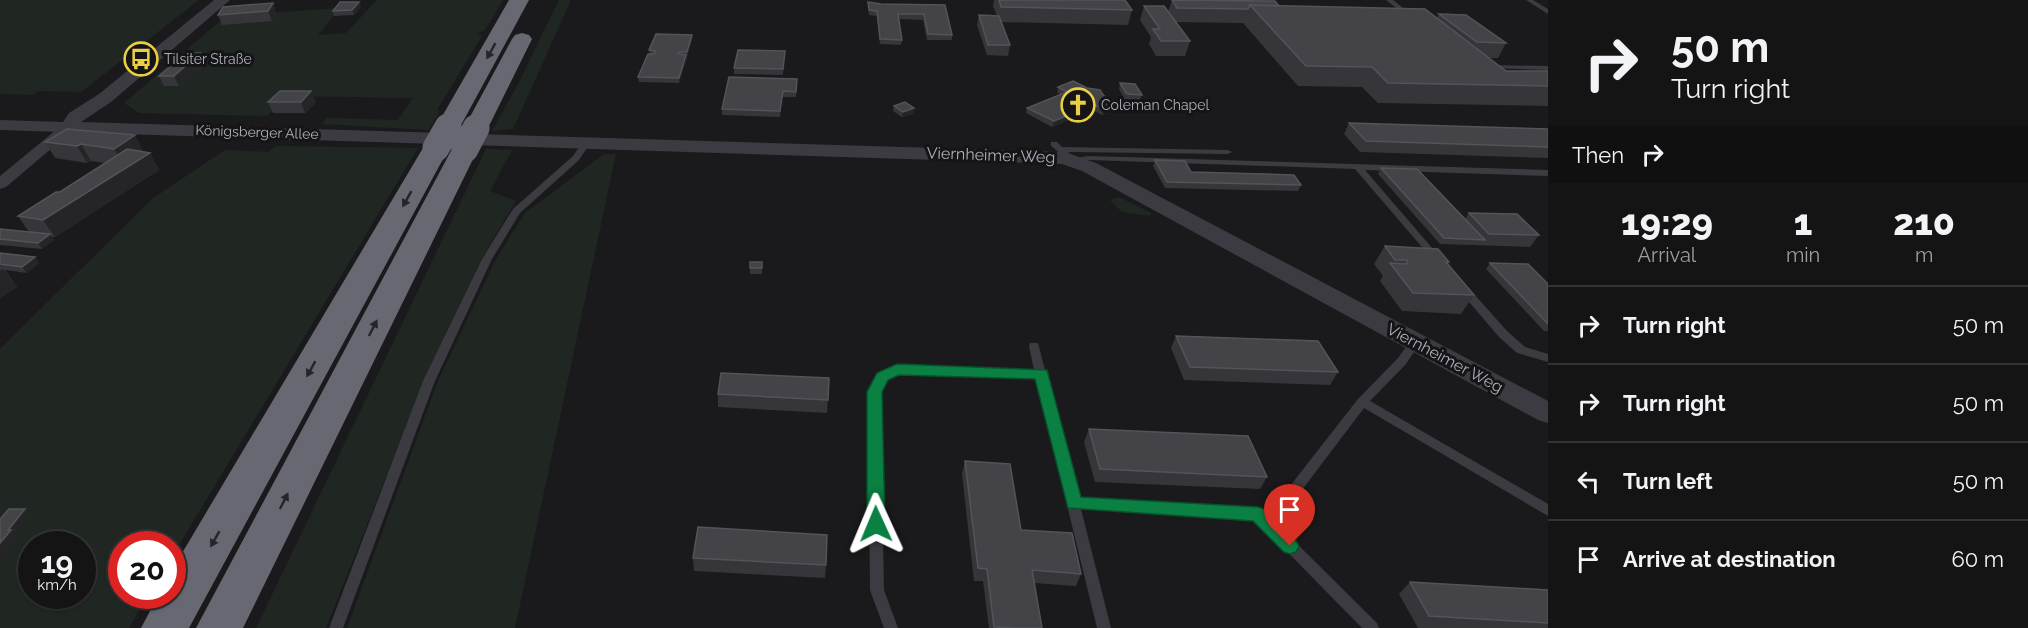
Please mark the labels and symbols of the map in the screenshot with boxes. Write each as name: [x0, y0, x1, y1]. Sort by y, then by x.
bus stop icon: Tilsiter Straße: [123, 41, 159, 77]
one-way arrow: [485, 43, 496, 59]
place label: Tilsiter Straße: [164, 51, 252, 67]
church icon: Coleman Chapel: [1060, 87, 1096, 123]
place label: Coleman Chapel: [1101, 97, 1209, 113]
street label: Königsberger Allee: [195, 122, 319, 142]
street label: Viernheimer Weg: [926, 143, 1056, 167]
one-way arrow: [402, 191, 412, 208]
one-way arrow: [369, 319, 378, 336]
street label: Viernheimer Weg: [1384, 319, 1506, 397]
one-way arrow: [306, 361, 316, 378]
pin: [1264, 484, 1315, 546]
position arrow: [844, 492, 908, 556]
one-way arrow: [279, 493, 289, 510]
speed limit sign: 20: [108, 531, 186, 609]
one-way arrow: [210, 531, 220, 548]

